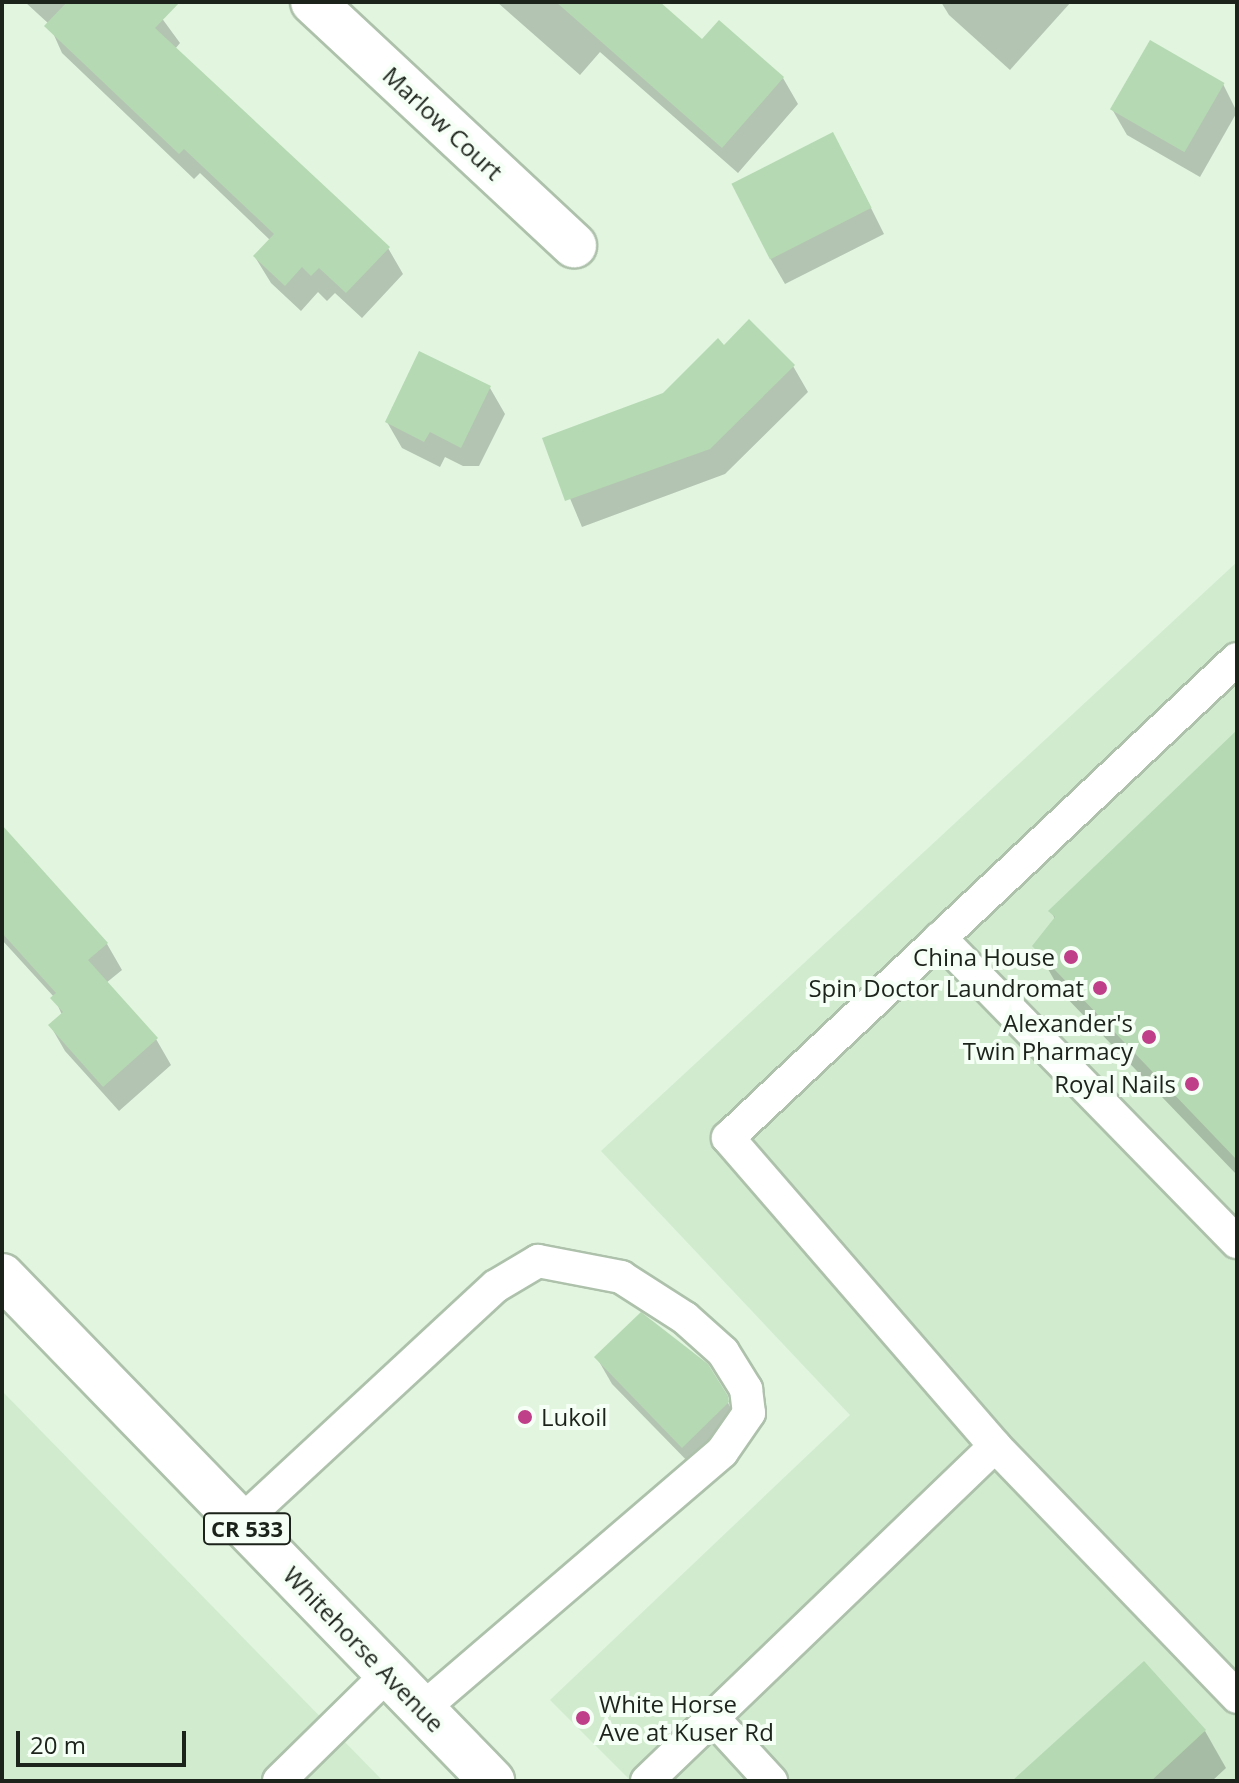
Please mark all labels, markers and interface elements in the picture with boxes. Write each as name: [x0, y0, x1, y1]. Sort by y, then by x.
street label: Marlow Court: [377, 60, 509, 186]
place label: China House: [913, 943, 1055, 971]
marker: China House: [1062, 948, 1080, 966]
place label: Spin Doctor Laundromat: [808, 974, 1084, 1002]
marker: Spin Doctor Laundromat: [1091, 979, 1109, 997]
place label: Alexander's Twin Pharmacy: [963, 1009, 1133, 1065]
marker: Alexander's Twin Pharmacy: [1140, 1028, 1158, 1046]
place label: Royal Nails: [1054, 1070, 1176, 1098]
marker: Royal Nails: [1183, 1075, 1201, 1093]
place label: Lukoil: [541, 1403, 607, 1431]
marker: Lukoil: [516, 1408, 534, 1426]
road number: CR 533: [203, 1511, 291, 1547]
street label: Whitehorse Avenue: [278, 1560, 450, 1738]
place label: White Horse Ave at Kuser Rd: [599, 1690, 774, 1746]
marker: White Horse Ave at Kuser Rd: [574, 1709, 592, 1727]
scale bar: [20, 1715, 190, 1765]
text: 20 m: [30, 1728, 86, 1761]

